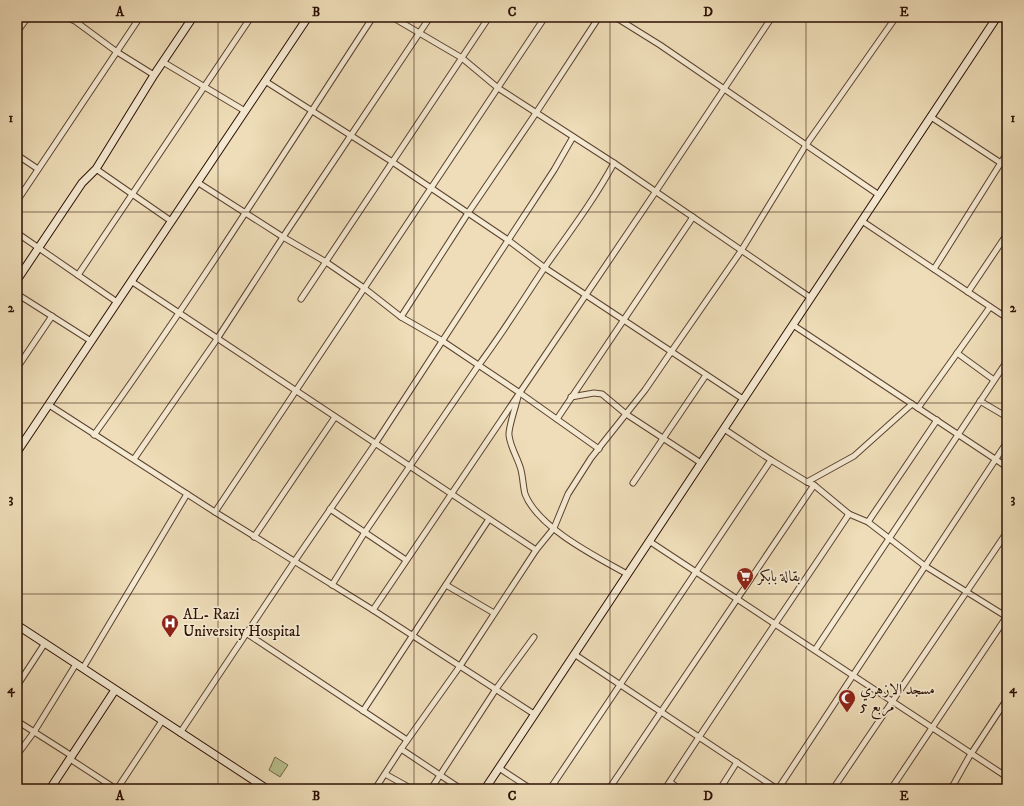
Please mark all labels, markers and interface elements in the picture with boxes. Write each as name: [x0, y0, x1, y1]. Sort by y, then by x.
text: A: [115, 4, 125, 20]
text: B: [312, 4, 320, 20]
text: C: [508, 4, 517, 20]
text: D: [703, 4, 713, 20]
text: E: [899, 4, 909, 20]
text: 1: [9, 110, 14, 126]
text: 1: [1011, 110, 1016, 126]
text: 2: [8, 300, 15, 316]
text: 2: [1010, 300, 1017, 316]
text: 3: [9, 491, 14, 507]
text: 3: [1011, 491, 1016, 507]
supermarket icon: بقالة بابكر: [735, 566, 755, 591]
place label: بقالة بابكر: [756, 567, 801, 586]
place label: AL- Razi University Hospital: [183, 605, 300, 641]
hospital icon: AL- Razi University Hospital: [160, 613, 180, 638]
place label: مسجد الازهري مربع 5: [860, 680, 935, 720]
text: 4: [6, 681, 15, 698]
text: 4: [1008, 681, 1017, 698]
mosque icon: مسجد الازهري مربع 5: [837, 688, 857, 713]
text: A: [115, 788, 125, 804]
text: B: [312, 788, 320, 804]
text: C: [508, 788, 517, 804]
text: D: [703, 788, 713, 804]
text: E: [899, 788, 909, 804]

